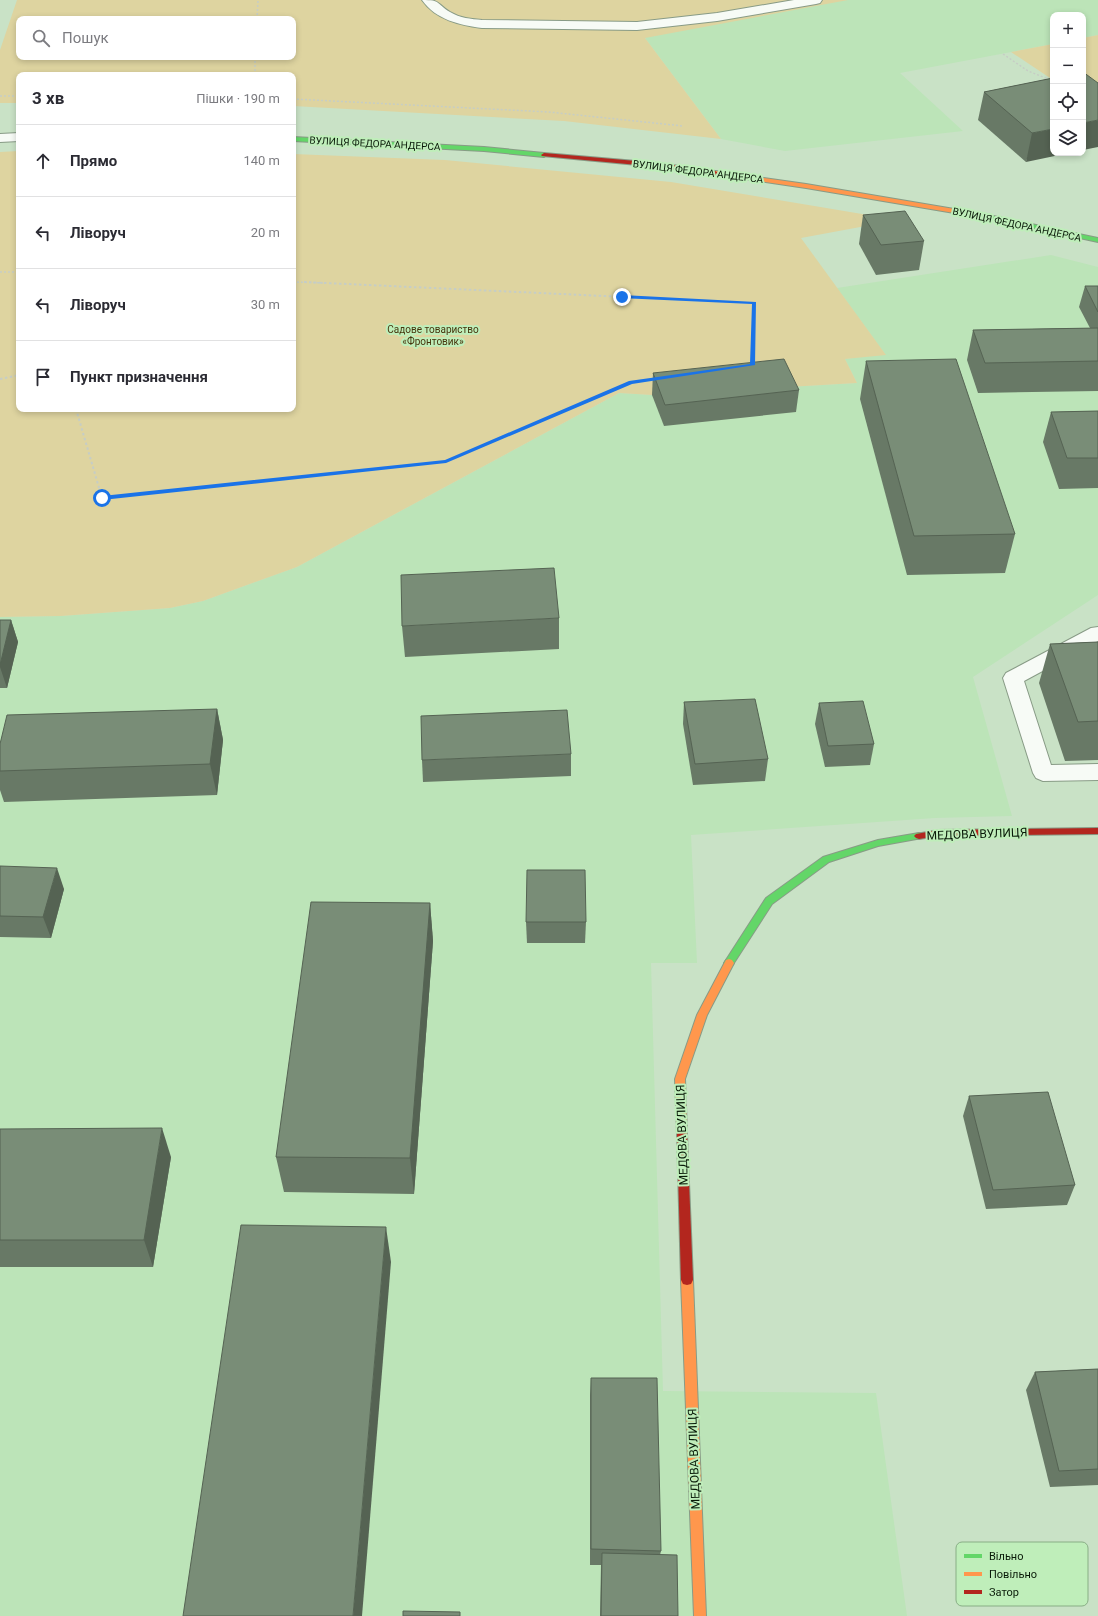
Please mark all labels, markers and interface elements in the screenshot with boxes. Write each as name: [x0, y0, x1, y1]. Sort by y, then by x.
map controls: [1050, 12, 1086, 156]
button: +: [1050, 12, 1086, 48]
search box: [16, 16, 296, 60]
icon: search: [30, 27, 52, 49]
text: Пошук: [62, 29, 109, 47]
button: −: [1050, 48, 1086, 84]
button: locate: [1050, 84, 1086, 120]
text: 3 хв: [32, 88, 64, 108]
text: Пішки · 190 m: [196, 91, 280, 106]
button: layers: [1050, 120, 1086, 156]
street label: ВУЛИЦЯ ФЕДОРА АНДЕРСА: [309, 134, 441, 152]
icon: ahead: [32, 150, 54, 172]
text: Прямо: [70, 152, 117, 170]
text: 140 m: [243, 153, 280, 168]
street label: ВУЛИЦЯ ФЕДОРА АНДЕРСА: [632, 157, 764, 185]
street label: ВУЛИЦЯ ФЕДОРА АНДЕРСА: [952, 204, 1083, 244]
icon: left: [32, 222, 54, 244]
text: Ліворуч: [70, 224, 126, 242]
text: 20 m: [251, 225, 280, 240]
route end: [613, 288, 631, 306]
icon: left: [32, 294, 54, 316]
text: Ліворуч: [70, 296, 126, 314]
text: 30 m: [251, 297, 280, 312]
park label: Садове товариство «Фронтовик»: [387, 324, 479, 347]
icon: arrive: [32, 366, 54, 388]
text: Пункт призначення: [70, 368, 208, 386]
route start: [93, 489, 111, 507]
street label: МЕДОВА ВУЛИЦЯ: [926, 825, 1028, 843]
street label: МЕДОВА ВУЛИЦЯ: [673, 1084, 691, 1186]
street label: МЕДОВА ВУЛИЦЯ: [685, 1408, 703, 1510]
legend: [956, 1542, 1088, 1606]
text: Вільно: [989, 1550, 1023, 1563]
text: Повільно: [989, 1568, 1037, 1581]
text: Затор: [989, 1586, 1019, 1599]

